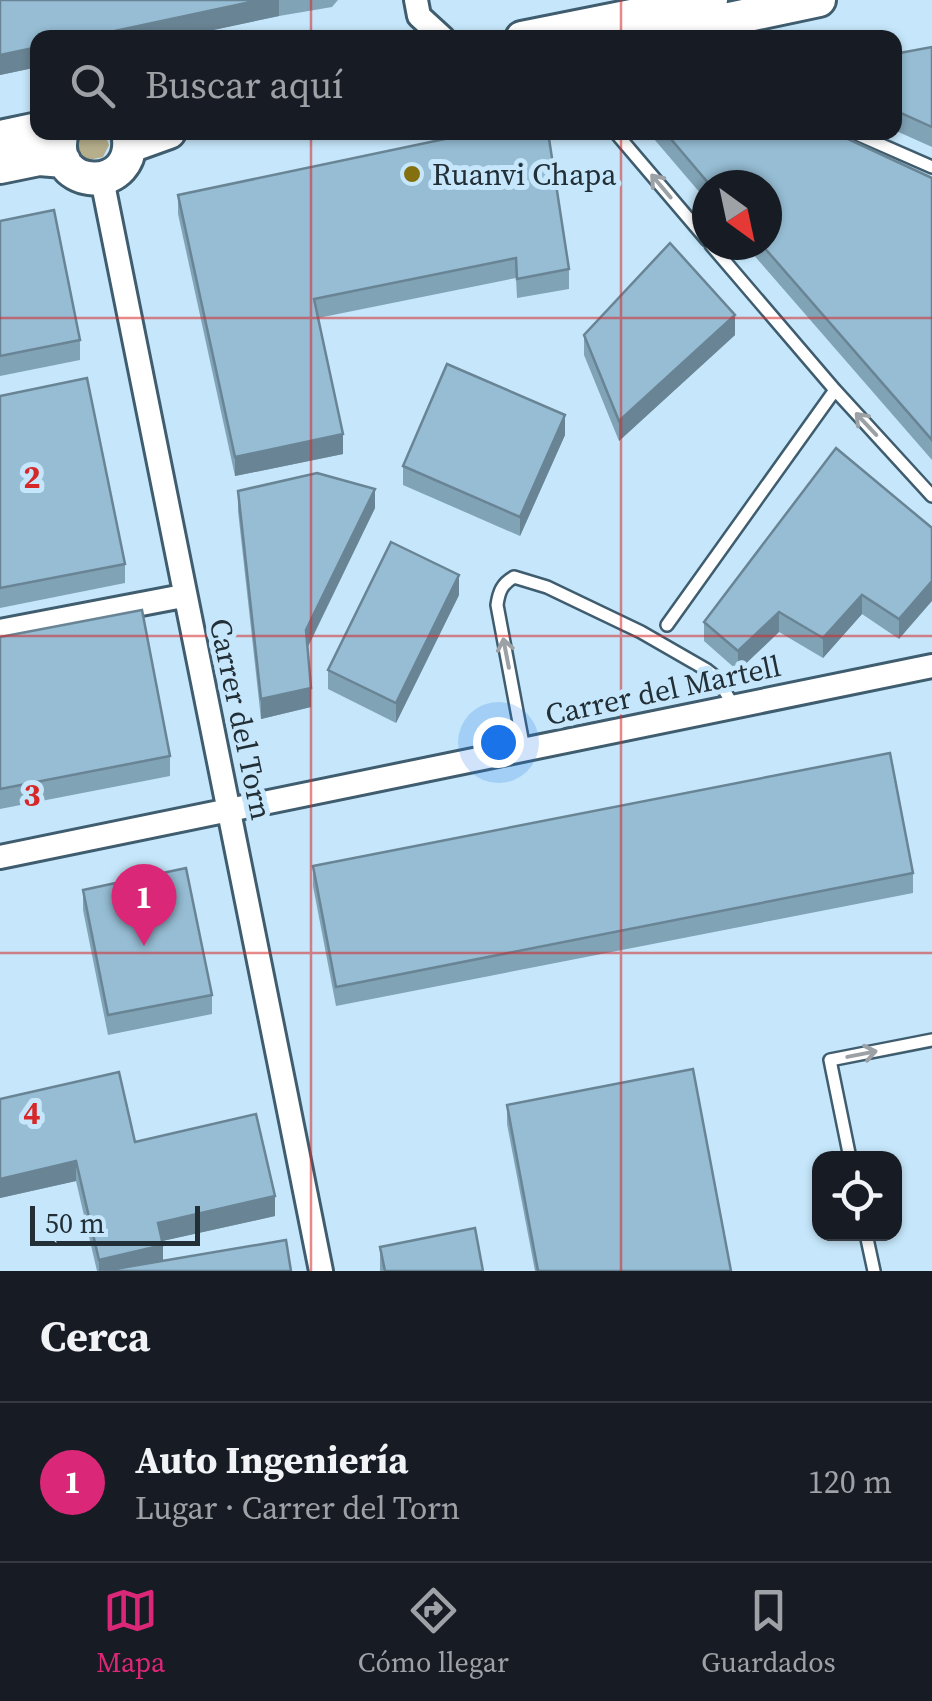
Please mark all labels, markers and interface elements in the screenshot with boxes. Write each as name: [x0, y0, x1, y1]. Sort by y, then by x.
search box: [30, 30, 902, 140]
icon: search: [65, 58, 120, 113]
text: Buscar aquí: [145, 59, 343, 111]
place label: Ruanvi Chapa: [432, 154, 617, 195]
marker: Ruanvi Chapa: [401, 163, 423, 185]
north arrow: [692, 170, 782, 260]
one-way arrow: [650, 174, 672, 200]
one-way arrow: [855, 412, 878, 437]
text: 2: [23, 455, 41, 499]
street label: Carrer del Torn: [200, 615, 282, 823]
one-way arrow: [496, 638, 515, 670]
street label: Carrer del Martell: [542, 645, 784, 735]
your location: [473, 717, 524, 768]
text: 3: [23, 773, 41, 817]
pin: 1: [112, 864, 176, 946]
one-way arrow: [845, 1044, 877, 1063]
text: 4: [23, 1091, 41, 1135]
map controls: [812, 1151, 902, 1241]
button: locate: [812, 1151, 902, 1241]
scale bar: [30, 1201, 200, 1246]
text: 50 m: [45, 1204, 105, 1242]
text: Cerca: [40, 1307, 150, 1365]
text: Auto Ingeniería: [135, 1434, 408, 1486]
text: 1: [64, 1460, 81, 1504]
text: 120 m: [808, 1460, 892, 1504]
text: Lugar · Carrer del Torn: [135, 1486, 460, 1530]
tab: Mapa: [96, 1583, 165, 1681]
tab: Cómo llegar: [358, 1583, 509, 1681]
tab: Guardados: [701, 1583, 836, 1681]

